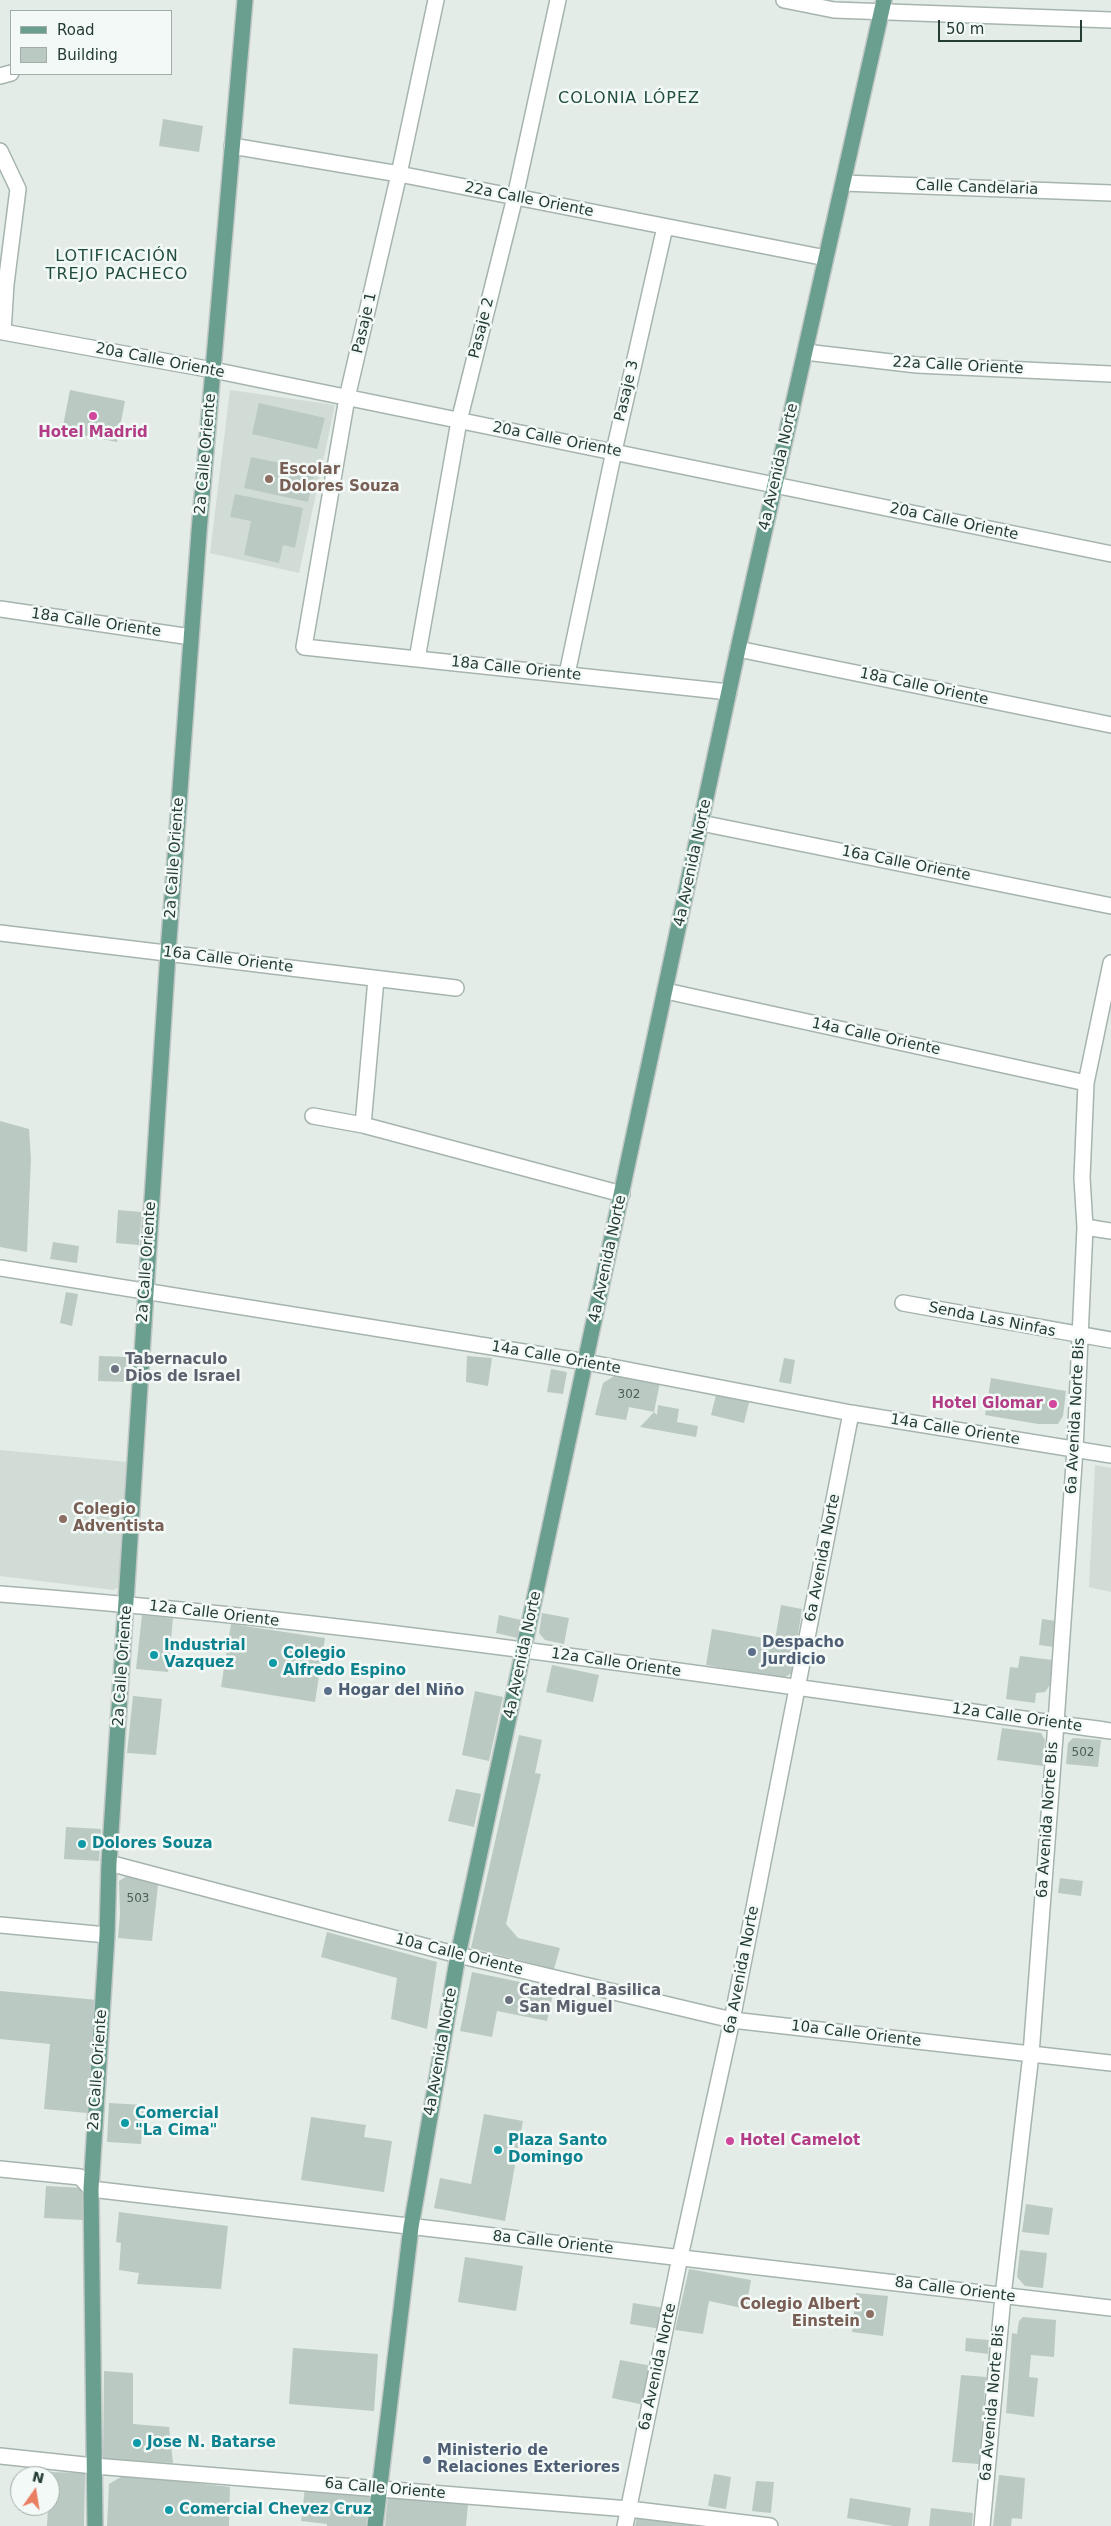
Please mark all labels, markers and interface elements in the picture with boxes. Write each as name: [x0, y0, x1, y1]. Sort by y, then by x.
legend: [10, 10, 172, 75]
scale bar: [941, 10, 1085, 42]
text: 50 m: [946, 20, 984, 38]
text: Road: [57, 21, 95, 39]
text: Building: [57, 46, 118, 64]
district label: COLONIA LÓPEZ: [556, 89, 702, 109]
street label: Calle Candelaria: [915, 177, 1039, 199]
street label: 22a Calle Oriente: [463, 179, 595, 221]
district label: LOTIFICACIÓN TREJO PACHECO: [44, 247, 190, 285]
street label: Pasaje 1: [349, 291, 381, 355]
street label: Pasaje 2: [466, 296, 498, 360]
street label: 20a Calle Oriente: [94, 340, 226, 382]
street label: 22a Calle Oriente: [892, 354, 1024, 378]
street label: Pasaje 3: [611, 359, 643, 423]
street label: 2a Calle Oriente: [192, 393, 220, 515]
street label: 4a Avenida Norte: [756, 402, 802, 532]
marker: Hotel Madrid: [87, 410, 99, 422]
street label: 20a Calle Oriente: [491, 419, 623, 461]
place label: Hotel Madrid: [38, 424, 148, 442]
place label: Escolar Dolores Souza: [279, 461, 400, 496]
marker: Escolar Dolores Souza: [263, 473, 275, 485]
street label: 20a Calle Oriente: [888, 500, 1020, 544]
street label: 18a Calle Oriente: [30, 605, 162, 641]
street label: 18a Calle Oriente: [450, 653, 582, 685]
street label: 18a Calle Oriente: [858, 665, 990, 709]
street label: 2a Calle Oriente: [162, 797, 188, 919]
street label: 4a Avenida Norte: [671, 798, 715, 928]
street label: 16a Calle Oriente: [840, 843, 972, 885]
street label: 16a Calle Oriente: [162, 943, 294, 977]
street label: 14a Calle Oriente: [810, 1015, 942, 1059]
street label: 4a Avenida Norte: [586, 1194, 630, 1324]
street label: 2a Calle Oriente: [134, 1201, 160, 1323]
street label: Senda Las Ninfas: [927, 1299, 1057, 1341]
street label: 6a Avenida Norte Bis: [1063, 1337, 1089, 1495]
street label: 14a Calle Oriente: [490, 1338, 622, 1378]
place label: Tabernaculo Dios de Israel: [125, 1351, 241, 1386]
marker: Tabernaculo Dios de Israel: [109, 1363, 121, 1375]
house number: 302: [618, 1388, 640, 1402]
place label: Hotel Glomar: [932, 1395, 1043, 1413]
marker: Hotel Glomar: [1047, 1398, 1059, 1410]
street label: 14a Calle Oriente: [889, 1411, 1021, 1449]
street label: 6a Avenida Norte: [802, 1493, 844, 1623]
place label: Colegio Adventista: [73, 1501, 165, 1536]
marker: Colegio Adventista: [57, 1513, 69, 1525]
street label: 4a Avenida Norte: [501, 1590, 545, 1720]
street label: 12a Calle Oriente: [148, 1597, 280, 1631]
street label: 2a Calle Oriente: [110, 1605, 136, 1727]
place label: Despacho Jurdicio: [762, 1634, 844, 1669]
place label: Industrial Vazquez: [164, 1637, 246, 1672]
place label: Colegio Alfredo Espino: [283, 1645, 406, 1680]
street label: 12a Calle Oriente: [550, 1645, 682, 1681]
marker: Despacho Jurdicio: [746, 1646, 758, 1658]
marker: Industrial Vazquez: [148, 1649, 160, 1661]
marker: Colegio Alfredo Espino: [267, 1657, 279, 1669]
place label: Hogar del Niño: [338, 1682, 464, 1700]
marker: Hogar del Niño: [322, 1685, 334, 1697]
street label: 12a Calle Oriente: [951, 1700, 1083, 1736]
street label: 6a Avenida Norte Bis: [1034, 1741, 1062, 1899]
house number: 502: [1072, 1746, 1094, 1760]
place label: Dolores Souza: [92, 1835, 213, 1853]
marker: Dolores Souza: [76, 1838, 88, 1850]
house number: 503: [127, 1892, 149, 1906]
street label: 6a Avenida Norte: [721, 1905, 763, 2035]
street label: 10a Calle Oriente: [393, 1930, 525, 1980]
place label: Catedral Basilica San Miguel: [519, 1982, 661, 2017]
street label: 4a Avenida Norte: [421, 1987, 461, 2117]
marker: Catedral Basilica San Miguel: [503, 1994, 515, 2006]
street label: 2a Calle Oriente: [85, 2009, 111, 2131]
street label: 10a Calle Oriente: [790, 2017, 922, 2051]
place label: Comercial "La Cima": [135, 2105, 219, 2140]
marker: Comercial "La Cima": [119, 2117, 131, 2129]
place label: Plaza Santo Domingo: [508, 2132, 607, 2167]
place label: Hotel Camelot: [740, 2132, 860, 2150]
marker: Hotel Camelot: [724, 2135, 736, 2147]
marker: Plaza Santo Domingo: [492, 2144, 504, 2156]
street label: 8a Calle Oriente: [492, 2228, 614, 2258]
street label: 8a Calle Oriente: [894, 2274, 1016, 2306]
place label: Colegio Albert Einstein: [740, 2296, 860, 2331]
street label: 6a Avenida Norte: [636, 2302, 680, 2432]
marker: Colegio Albert Einstein: [864, 2308, 876, 2320]
street label: 6a Avenida Norte Bis: [977, 2324, 1009, 2482]
place label: Jose N. Batarse: [147, 2434, 276, 2452]
marker: Jose N. Batarse: [131, 2437, 143, 2449]
place label: Ministerio de Relaciones Exteriores: [437, 2442, 620, 2477]
marker: Ministerio de Relaciones Exteriores: [421, 2454, 433, 2466]
north arrow: [10, 2466, 60, 2516]
text: N: [31, 2468, 46, 2486]
street label: 6a Calle Oriente: [324, 2475, 446, 2503]
place label: Comercial Chevez Cruz: [179, 2501, 372, 2519]
marker: Comercial Chevez Cruz: [163, 2504, 175, 2516]

